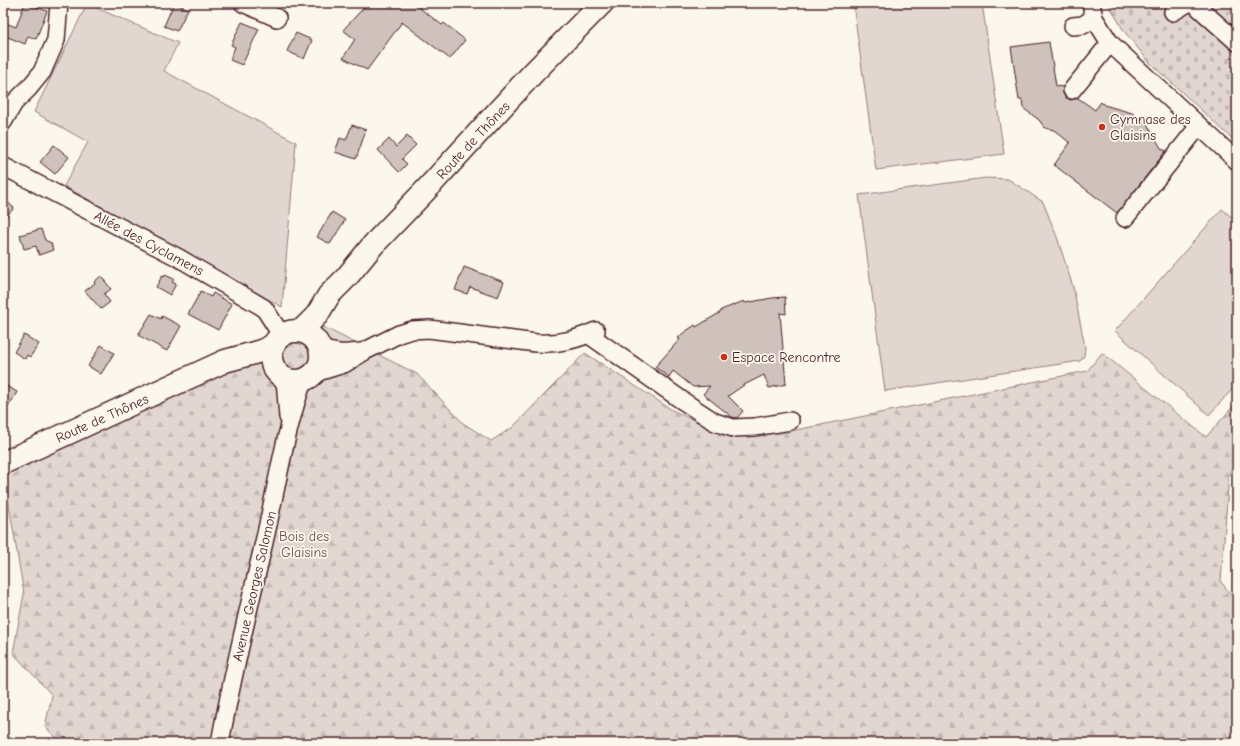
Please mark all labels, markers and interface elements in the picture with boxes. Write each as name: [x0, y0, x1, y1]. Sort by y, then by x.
street label: Route de Thônes: [433, 98, 514, 183]
place label: Gymnase des Glaisins: [1110, 111, 1191, 144]
marker: Gymnase des Glaisins: [1097, 122, 1107, 132]
street label: Allée des Cyclamens: [91, 207, 207, 280]
place label: Espace Rencontre: [732, 349, 841, 366]
marker: Espace Rencontre: [719, 352, 729, 362]
street label: Route de Thônes: [53, 390, 151, 447]
street label: Avenue Georges Salomon: [229, 509, 280, 663]
park label: Bois des Glaisins: [279, 528, 329, 561]

